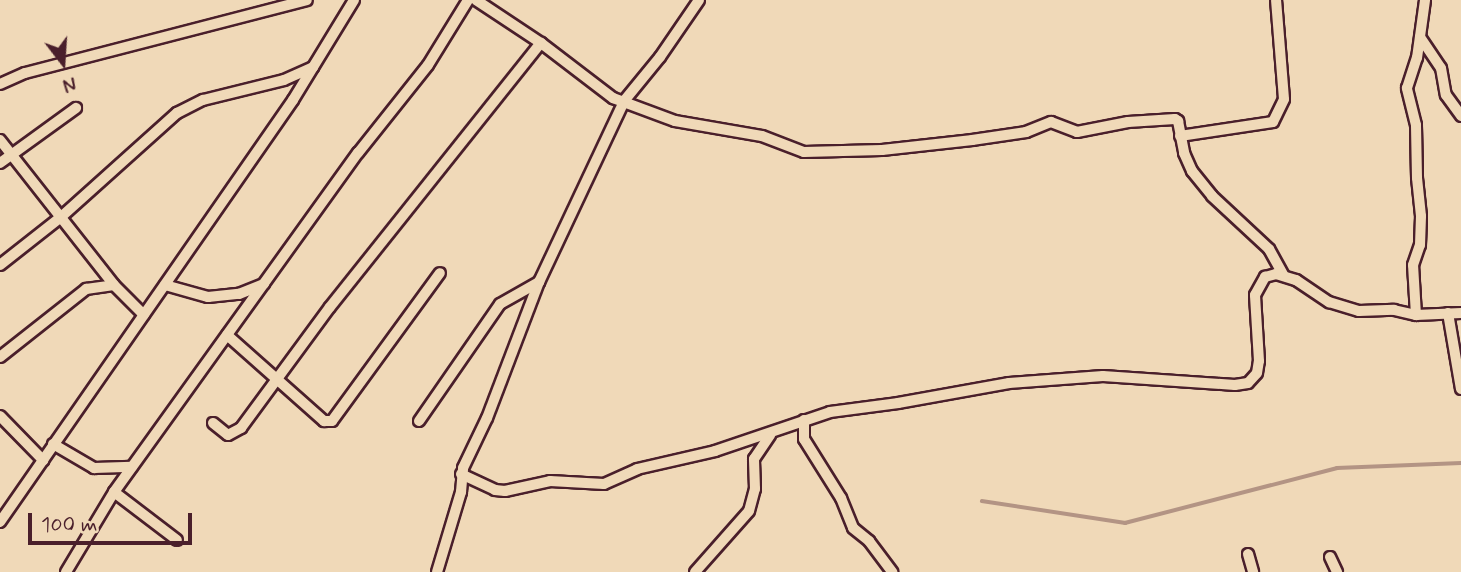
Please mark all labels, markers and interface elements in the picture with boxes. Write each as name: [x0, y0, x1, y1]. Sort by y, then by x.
north arrow: [28, 28, 98, 98]
text: N: [60, 70, 79, 97]
scale bar: [32, 498, 196, 542]
text: 100 m: [41, 511, 97, 539]

